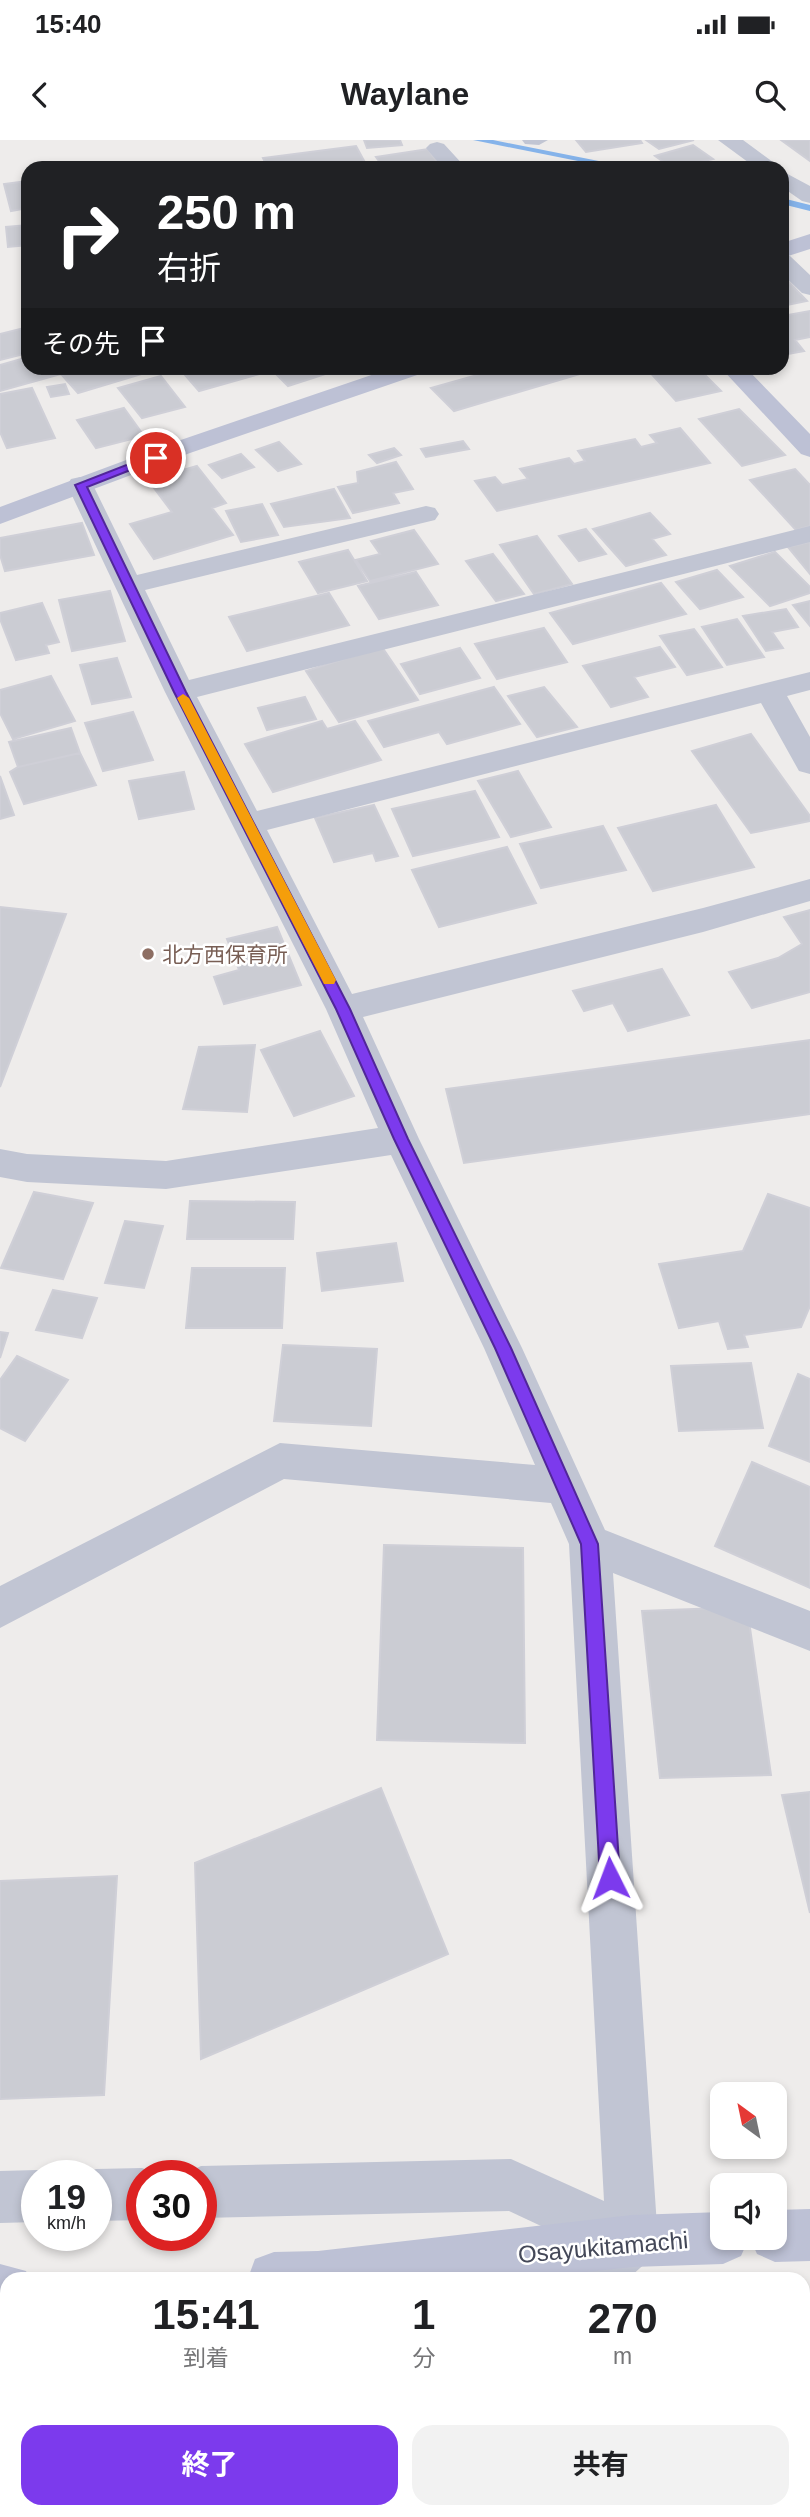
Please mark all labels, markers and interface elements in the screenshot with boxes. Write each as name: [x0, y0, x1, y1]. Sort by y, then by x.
text: 15:40: [35, 9, 102, 39]
icon: back: [21, 76, 59, 114]
text: Waylane: [341, 76, 469, 112]
icon: search: [751, 76, 789, 114]
text: 250 m: [157, 185, 296, 239]
icon: right: [42, 189, 133, 280]
text: 右折: [157, 250, 221, 286]
icon: arrive: [134, 322, 172, 360]
text: その先: [42, 329, 120, 359]
pin: [126, 428, 186, 488]
icon: arrive: [137, 439, 175, 477]
place label: 北方西保育所: [162, 943, 288, 966]
marker: 北方西保育所: [140, 946, 156, 962]
position arrow: [573, 1841, 647, 1915]
north arrow: [710, 2082, 788, 2160]
map controls: [710, 2082, 787, 2250]
speed limit sign: 30: [126, 2160, 217, 2251]
button: sound: [710, 2173, 787, 2250]
text: 19: [47, 2177, 86, 2216]
text: km/h: [47, 2213, 86, 2233]
street label: Osayukitamachi: [517, 2226, 689, 2268]
text: 15:41: [152, 2291, 260, 2338]
text: 1: [412, 2291, 435, 2338]
text: 270: [588, 2295, 658, 2342]
text: m: [613, 2343, 632, 2369]
text: 到着: [183, 2345, 229, 2371]
text: 分: [412, 2345, 435, 2371]
button: 終了: [21, 2425, 398, 2505]
button: 共有: [412, 2425, 789, 2505]

